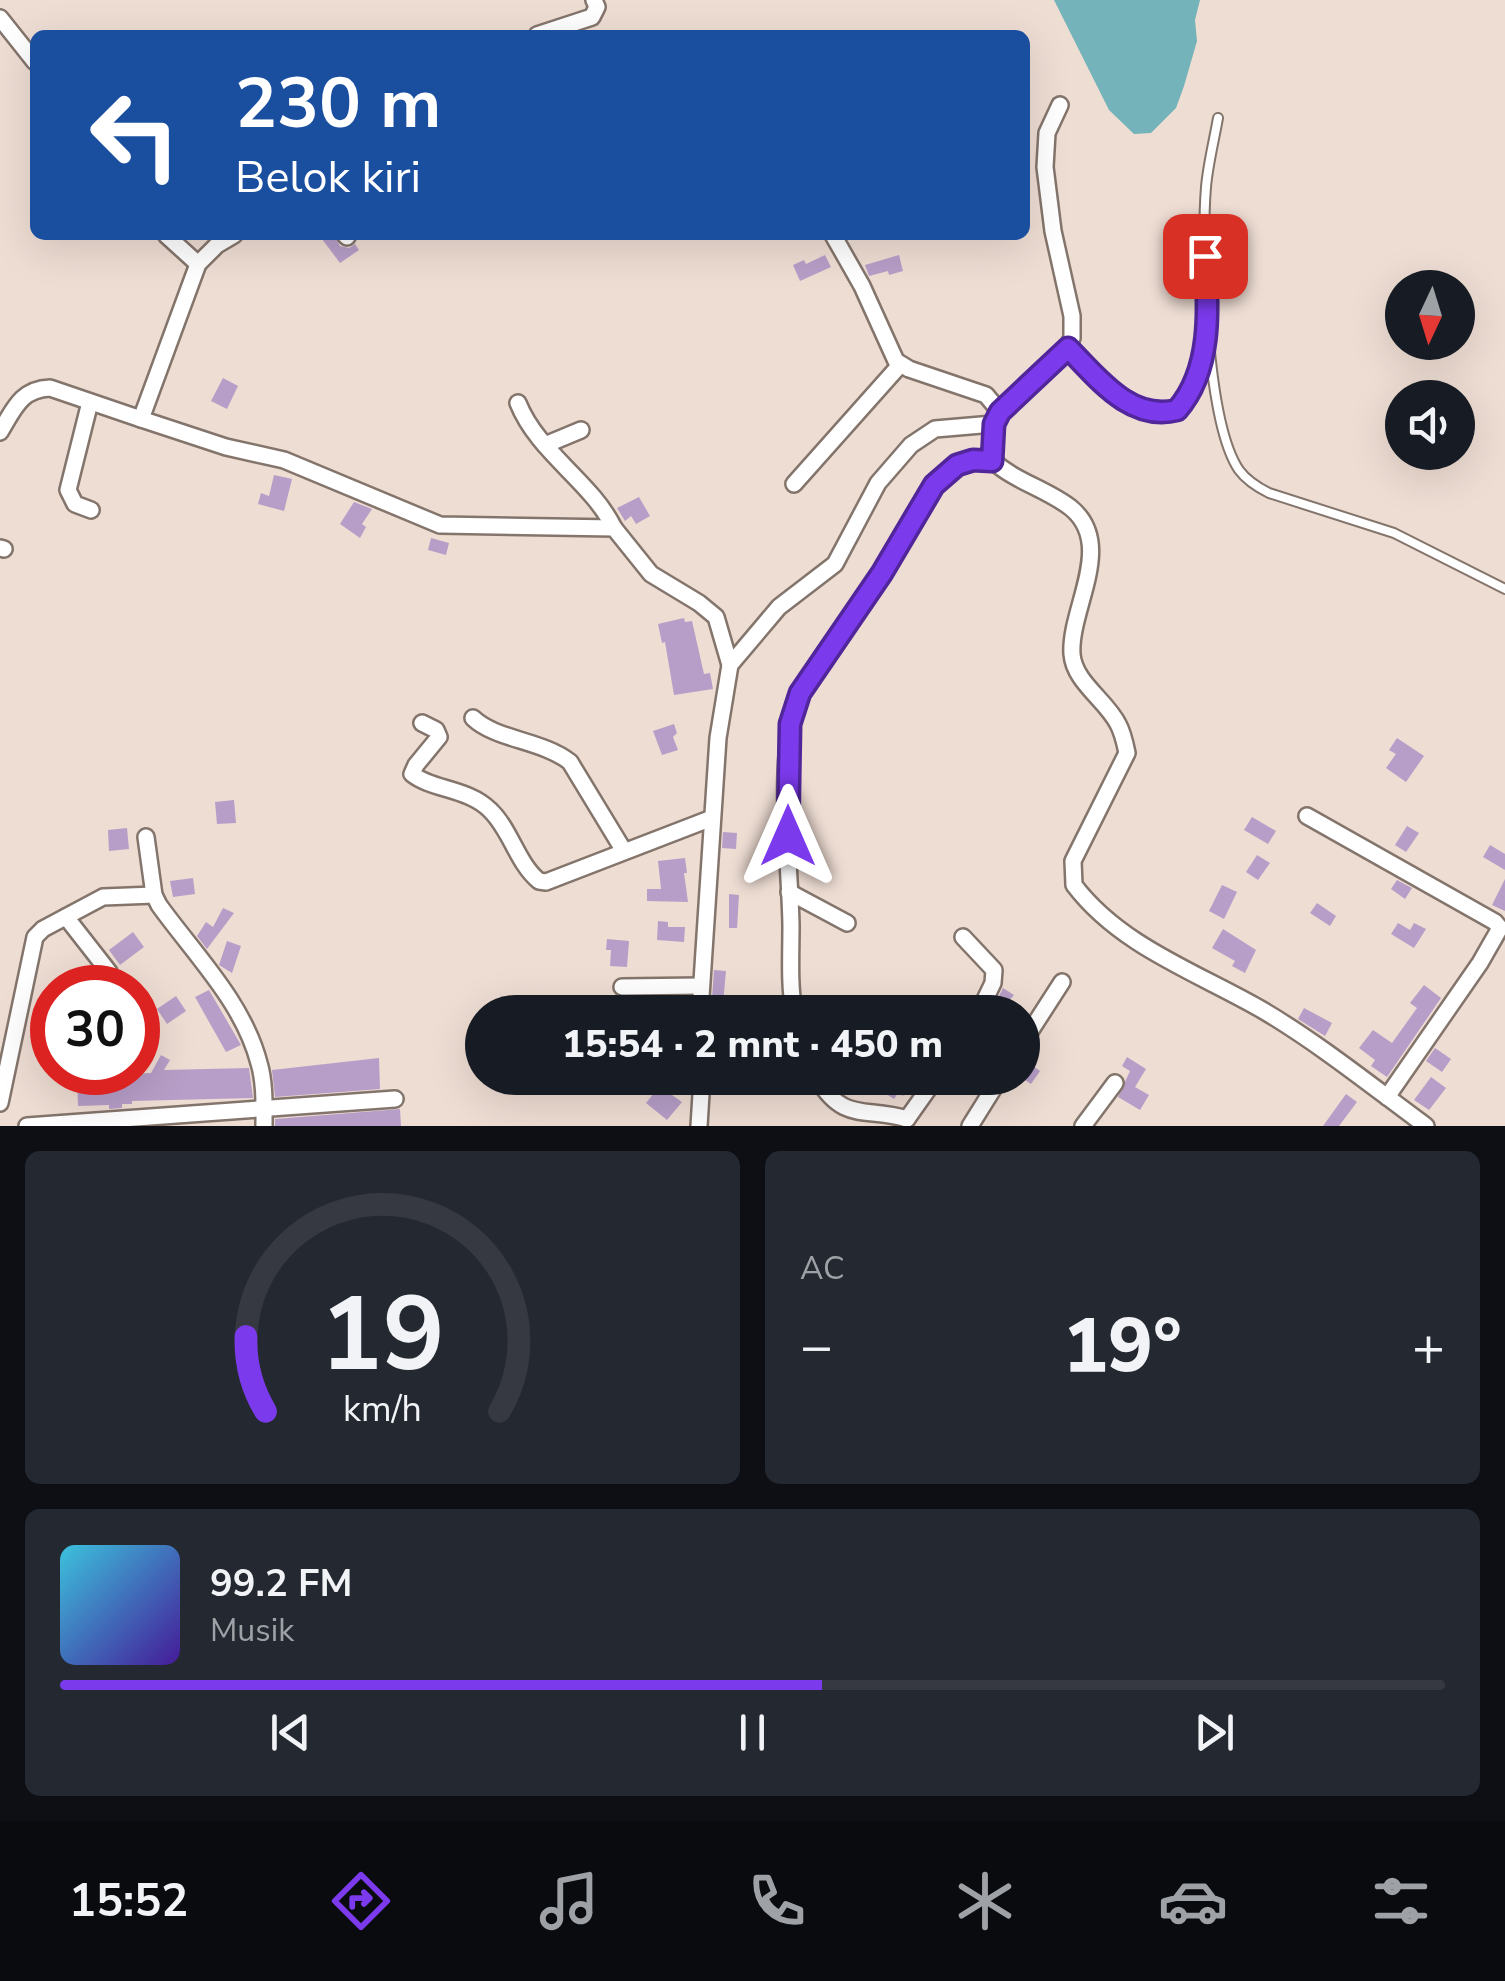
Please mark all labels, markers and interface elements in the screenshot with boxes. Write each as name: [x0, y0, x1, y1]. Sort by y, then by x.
text: 230 m: [235, 56, 441, 152]
icon: left: [70, 70, 200, 200]
text: Belok kiri: [235, 147, 421, 208]
pin: [1163, 214, 1248, 299]
icon: arrive: [1178, 229, 1233, 284]
north arrow: [1385, 270, 1475, 360]
map controls: [1385, 270, 1475, 470]
button: sound: [1385, 380, 1475, 470]
position arrow: [736, 784, 840, 888]
speed limit sign: 30: [30, 965, 160, 1095]
text: 15:54 · 2 mnt · 450 m: [562, 1019, 943, 1070]
text: AC: [800, 1247, 844, 1290]
text: 19: [320, 1264, 445, 1406]
text: 19°: [1063, 1295, 1182, 1397]
text: −: [800, 1309, 833, 1384]
text: +: [1412, 1309, 1445, 1384]
text: km/h: [343, 1385, 422, 1434]
text: 99.2 FM: [210, 1558, 352, 1609]
text: Musik: [210, 1609, 294, 1652]
icon: previous: [263, 1705, 318, 1760]
icon: pause: [725, 1705, 780, 1760]
icon: next: [1187, 1705, 1242, 1760]
icon: directions: [326, 1866, 396, 1936]
icon: music: [534, 1866, 604, 1936]
icon: phone: [742, 1866, 812, 1936]
icon: climate: [950, 1866, 1020, 1936]
icon: car: [1158, 1866, 1228, 1936]
icon: filters: [1366, 1866, 1436, 1936]
text: 15:52: [69, 1871, 188, 1932]

